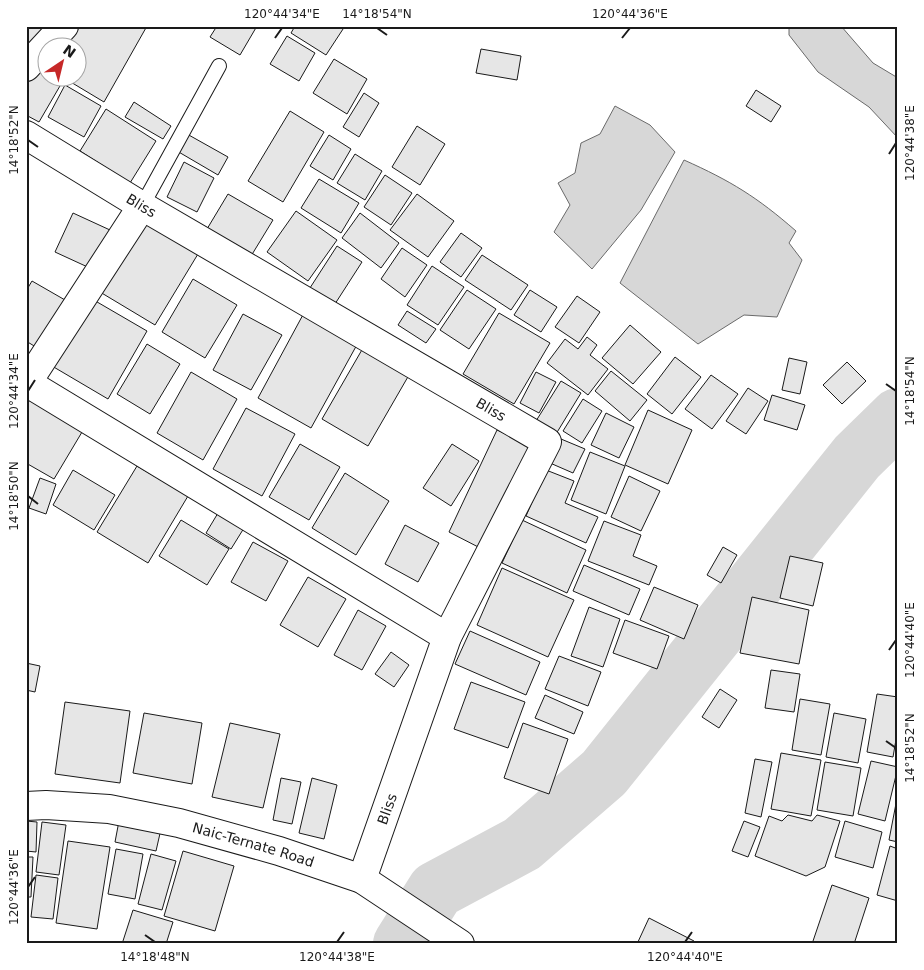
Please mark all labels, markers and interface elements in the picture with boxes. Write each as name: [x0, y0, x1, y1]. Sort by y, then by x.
text: 120°44'34"E: [244, 7, 320, 21]
text: 14°18'54"N: [342, 7, 412, 21]
text: 120°44'36"E: [592, 7, 668, 21]
north arrow: [38, 38, 88, 88]
text: N: [60, 41, 79, 61]
text: 14°18'52"N: [7, 105, 21, 175]
text: 120°44'38"E: [903, 105, 917, 181]
street label: Bliss: [123, 190, 159, 220]
text: 120°44'34"E: [7, 353, 21, 429]
text: 14°18'54"N: [903, 356, 917, 426]
street label: Bliss: [473, 394, 509, 424]
text: 14°18'50"N: [7, 461, 21, 531]
text: 120°44'40"E: [903, 602, 917, 678]
text: 14°18'52"N: [903, 713, 917, 783]
street label: Bliss: [374, 791, 400, 827]
street label: Naic-Ternate Road: [191, 819, 316, 870]
text: 120°44'36"E: [7, 849, 21, 925]
text: 14°18'48"N: [120, 950, 190, 964]
text: 120°44'38"E: [299, 950, 375, 964]
text: 120°44'40"E: [647, 950, 723, 964]

